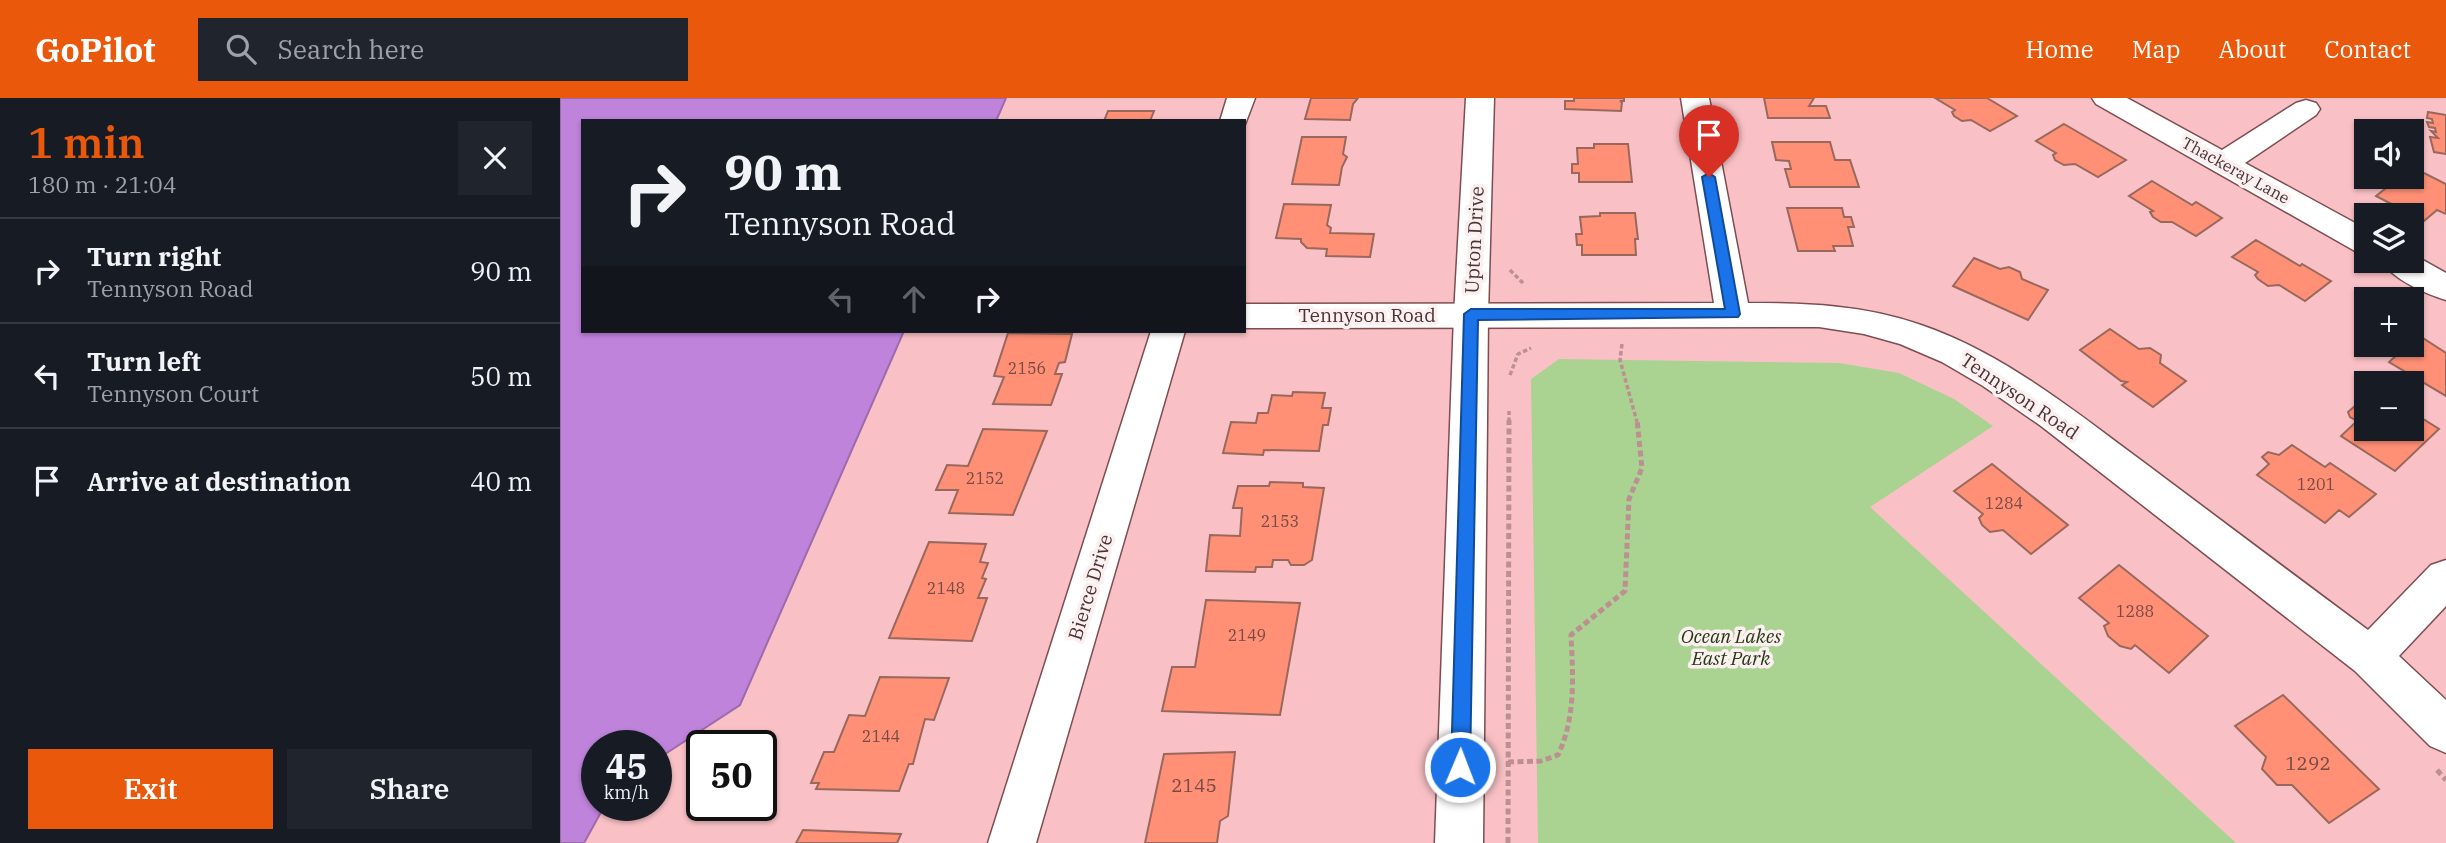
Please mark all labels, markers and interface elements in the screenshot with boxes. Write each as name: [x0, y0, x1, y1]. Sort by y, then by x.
search box: [198, 18, 688, 81]
text: GoPilot: [35, 28, 156, 71]
icon: search: [222, 30, 260, 68]
text: Search here: [278, 32, 424, 66]
text: Home: [2026, 33, 2094, 65]
text: Map: [2132, 33, 2180, 65]
text: About: [2218, 33, 2286, 65]
text: Contact: [2324, 33, 2411, 65]
pin: [1679, 105, 1739, 177]
text: 1 min: [28, 115, 145, 170]
icon: arrive: [1690, 116, 1728, 154]
map controls: [2354, 119, 2424, 441]
button: sound: [2354, 119, 2424, 189]
button: close: [458, 121, 532, 195]
street label: Thackeray Lane: [2179, 132, 2293, 208]
text: 90 m: [724, 140, 842, 203]
icon: right: [609, 147, 700, 238]
text: 180 m · 21:04: [28, 169, 177, 199]
street label: Upton Drive: [1459, 186, 1489, 294]
text: Tennyson Road: [724, 202, 956, 244]
button: layers: [2354, 203, 2424, 273]
text: Turn right: [87, 239, 221, 273]
icon: right: [28, 252, 66, 290]
text: 90 m: [470, 254, 532, 288]
text: Tennyson Road: [87, 273, 254, 303]
icon: left: [822, 280, 860, 318]
icon: ahead: [895, 280, 933, 318]
icon: right: [968, 280, 1006, 318]
button: +: [2354, 287, 2424, 357]
street label: Tennyson Road: [1298, 303, 1436, 327]
text: Turn left: [87, 344, 201, 378]
street label: Tennyson Road: [1956, 348, 2084, 444]
icon: left: [28, 357, 66, 395]
house number: 2156: [1008, 358, 1046, 378]
text: 50 m: [470, 359, 532, 393]
button: −: [2354, 371, 2424, 441]
text: Tennyson Court: [87, 378, 259, 408]
icon: arrive: [28, 462, 66, 500]
text: Arrive at destination: [87, 464, 351, 498]
text: 40 m: [470, 464, 532, 498]
house number: 2152: [966, 468, 1004, 488]
house number: 1201: [2297, 474, 2335, 494]
house number: 1284: [1985, 493, 2023, 513]
house number: 2153: [1261, 511, 1299, 531]
street label: Bierce Drive: [1063, 531, 1117, 643]
house number: 2148: [927, 578, 965, 598]
house number: 1288: [2116, 601, 2154, 621]
park label: Ocean Lakes East Park: [1681, 624, 1781, 670]
house number: 2149: [1228, 625, 1266, 645]
house number: 2144: [862, 726, 900, 746]
speed limit sign: 50: [686, 730, 777, 821]
position arrow: [1423, 730, 1497, 804]
text: 45: [605, 743, 648, 789]
button: Exit: [28, 749, 273, 829]
button: Share: [287, 749, 532, 829]
house number: 1292: [2285, 751, 2331, 775]
house number: 2145: [1171, 773, 1217, 797]
text: km/h: [604, 781, 649, 804]

